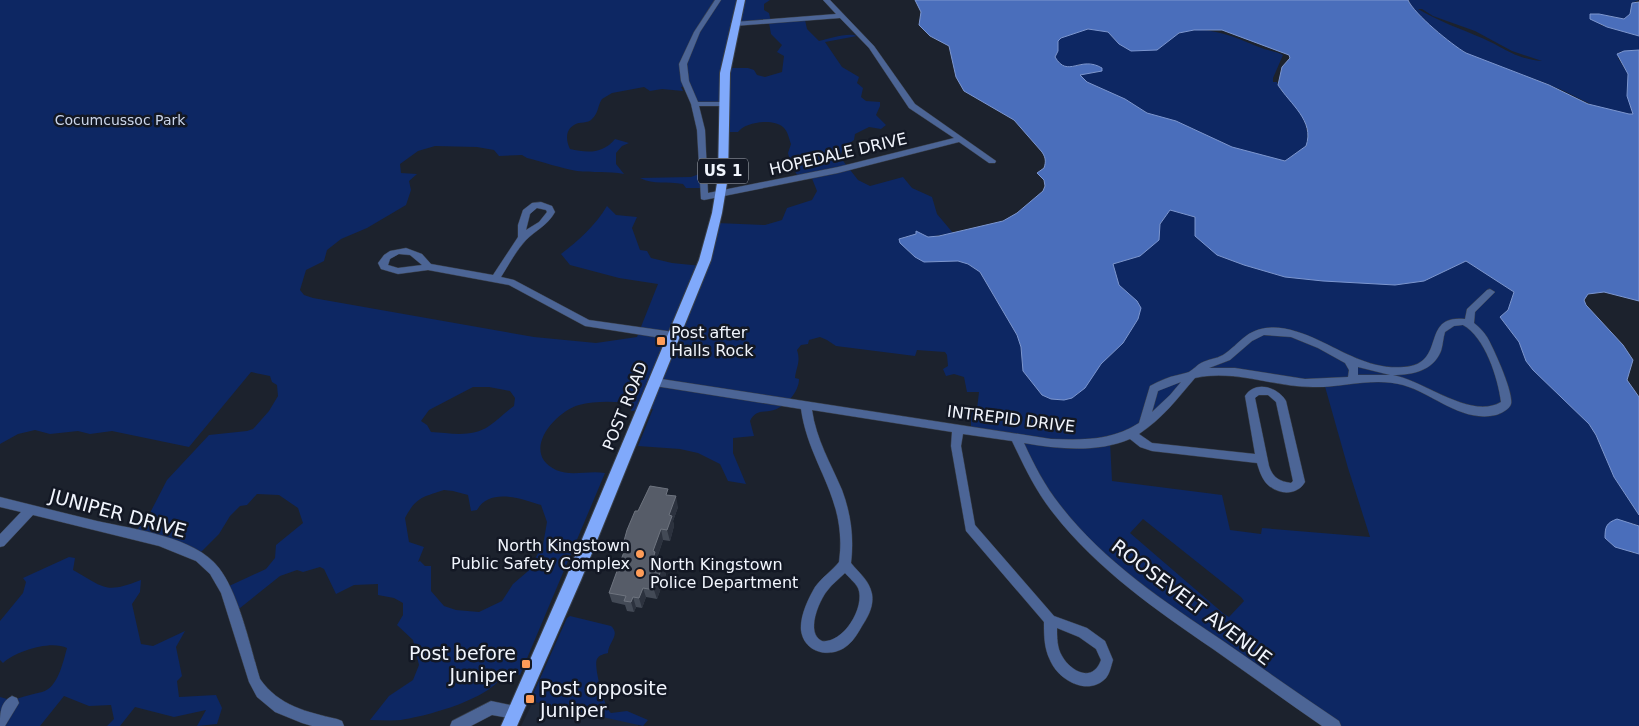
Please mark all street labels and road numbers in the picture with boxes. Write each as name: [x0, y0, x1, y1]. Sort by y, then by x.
street label: HOPEDALE DRIVE: [767, 129, 909, 179]
road number: US 1: [698, 158, 748, 184]
street label: POST ROAD: [599, 359, 651, 453]
street label: INTREPID DRIVE: [946, 402, 1076, 436]
street label: JUNIPER DRIVE: [46, 484, 189, 542]
street label: ROOSEVELT AVENUE: [1108, 535, 1276, 669]

